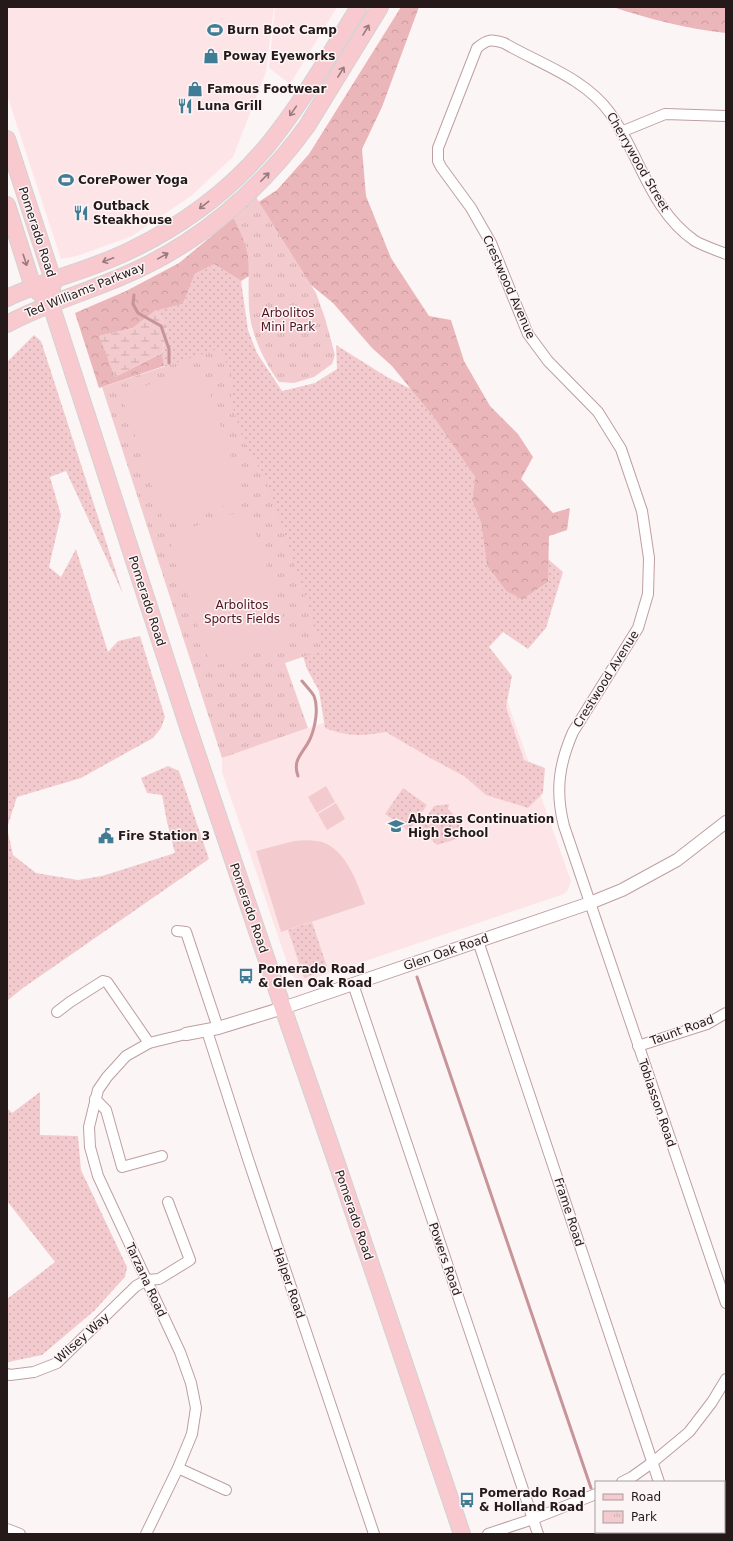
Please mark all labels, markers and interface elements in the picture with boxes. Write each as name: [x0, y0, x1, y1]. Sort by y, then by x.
sports icon: Burn Boot Camp: [206, 21, 224, 39]
place label: Burn Boot Camp: [227, 23, 337, 37]
one-way arrow: [363, 24, 371, 36]
shop icon: Poway Eyeworks: [202, 47, 220, 65]
place label: Poway Eyeworks: [223, 49, 335, 63]
one-way arrow: [338, 66, 346, 78]
shop icon: Famous Footwear: [186, 80, 204, 98]
place label: Famous Footwear: [207, 82, 326, 96]
restaurant icon: Luna Grill: [176, 97, 194, 115]
place label: Luna Grill: [197, 99, 262, 113]
one-way arrow: [289, 105, 297, 116]
street label: Cherrywood Street: [604, 110, 672, 214]
sports icon: CorePower Yoga: [57, 171, 75, 189]
one-way arrow: [260, 172, 269, 182]
place label: CorePower Yoga: [78, 173, 188, 187]
street label: Pomerado Road: [16, 185, 58, 279]
place label: Outback Steakhouse: [93, 199, 172, 227]
one-way arrow: [199, 201, 210, 210]
restaurant icon: Outback Steakhouse: [72, 204, 90, 222]
street label: Crestwood Avenue: [480, 233, 538, 341]
one-way arrow: [157, 252, 169, 259]
one-way arrow: [21, 254, 29, 266]
one-way arrow: [103, 257, 115, 265]
street label: Ted Williams Parkway: [22, 259, 147, 321]
park label: Arbolitos Mini Park: [261, 306, 315, 334]
street label: Pomerado Road: [126, 554, 168, 648]
park label: Arbolitos Sports Fields: [204, 598, 280, 626]
street label: Crestwood Avenue: [570, 628, 642, 730]
place label: Abraxas Continuation High School: [408, 812, 554, 840]
school or university icon: Abraxas Continuation High School: [387, 817, 405, 835]
public building icon: Fire Station 3: [97, 827, 115, 845]
place label: Fire Station 3: [118, 829, 210, 843]
street label: Pomerado Road: [227, 861, 271, 955]
street label: Glen Oak Road: [402, 931, 490, 973]
place label: Pomerado Road & Glen Oak Road: [258, 962, 372, 990]
bus stop icon: Pomerado Road & Glen Oak Road: [237, 967, 255, 985]
street label: Taunt Road: [647, 1012, 716, 1048]
street label: Tobiasson Road: [635, 1056, 679, 1149]
street label: Pomerado Road: [332, 1168, 376, 1262]
street label: Frame Road: [551, 1176, 587, 1248]
street label: Powers Road: [426, 1221, 464, 1297]
street label: Tarzana Road: [122, 1240, 169, 1319]
street label: Halper Road: [270, 1246, 308, 1320]
street label: Wilsey Way: [52, 1310, 112, 1366]
legend: [595, 1481, 725, 1533]
place label: Pomerado Road & Holland Road: [479, 1486, 586, 1514]
text: Road: [631, 1490, 661, 1504]
bus stop icon: Pomerado Road & Holland Road: [458, 1491, 476, 1509]
text: Park: [631, 1510, 657, 1524]

